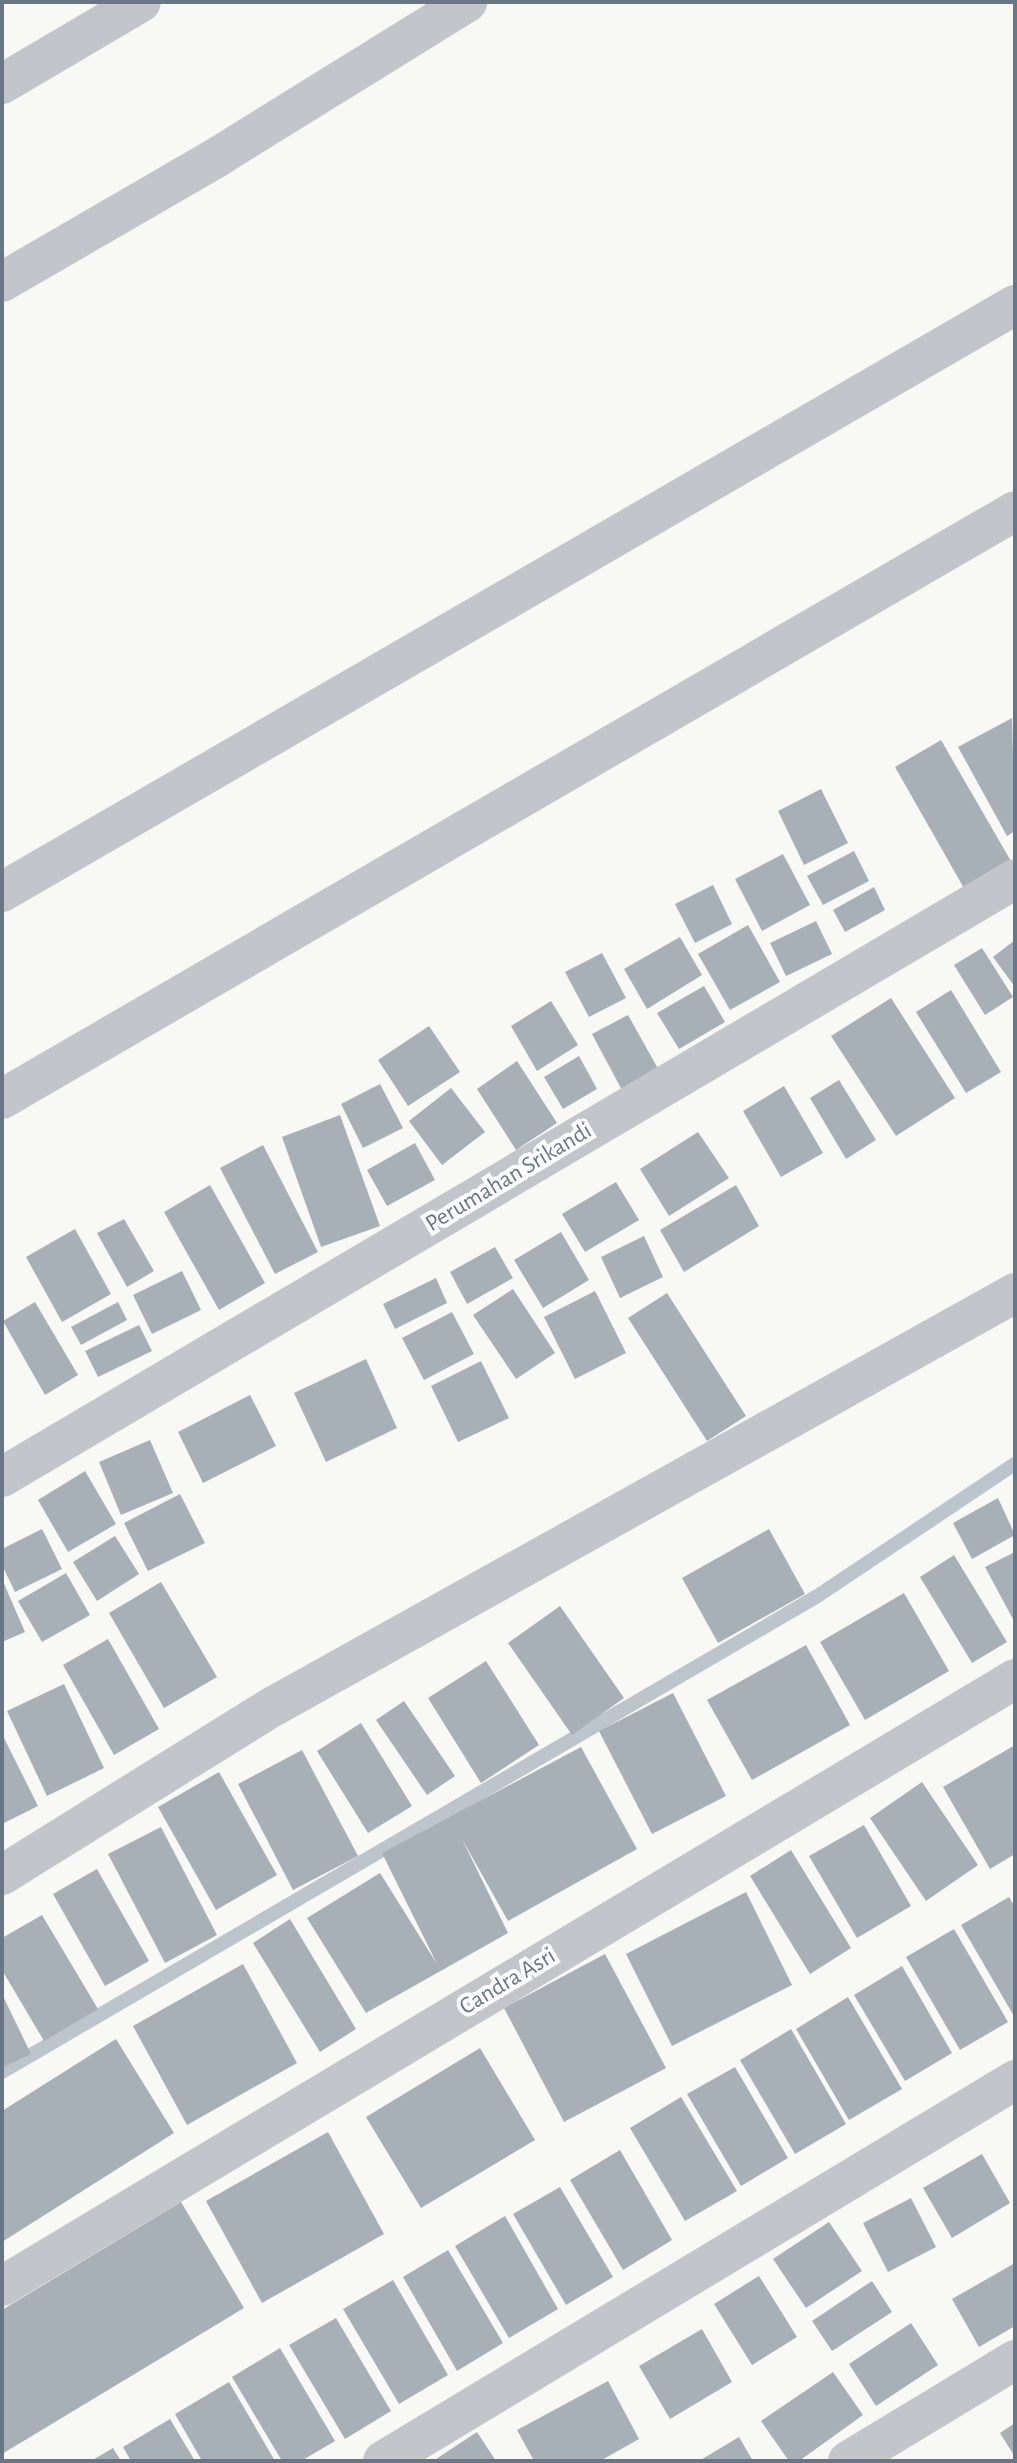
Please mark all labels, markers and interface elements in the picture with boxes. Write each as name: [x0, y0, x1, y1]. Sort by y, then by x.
street label: Perumahan Srikandi: [421, 1117, 597, 1239]
street label: Candra Asri: [455, 1942, 561, 2022]

